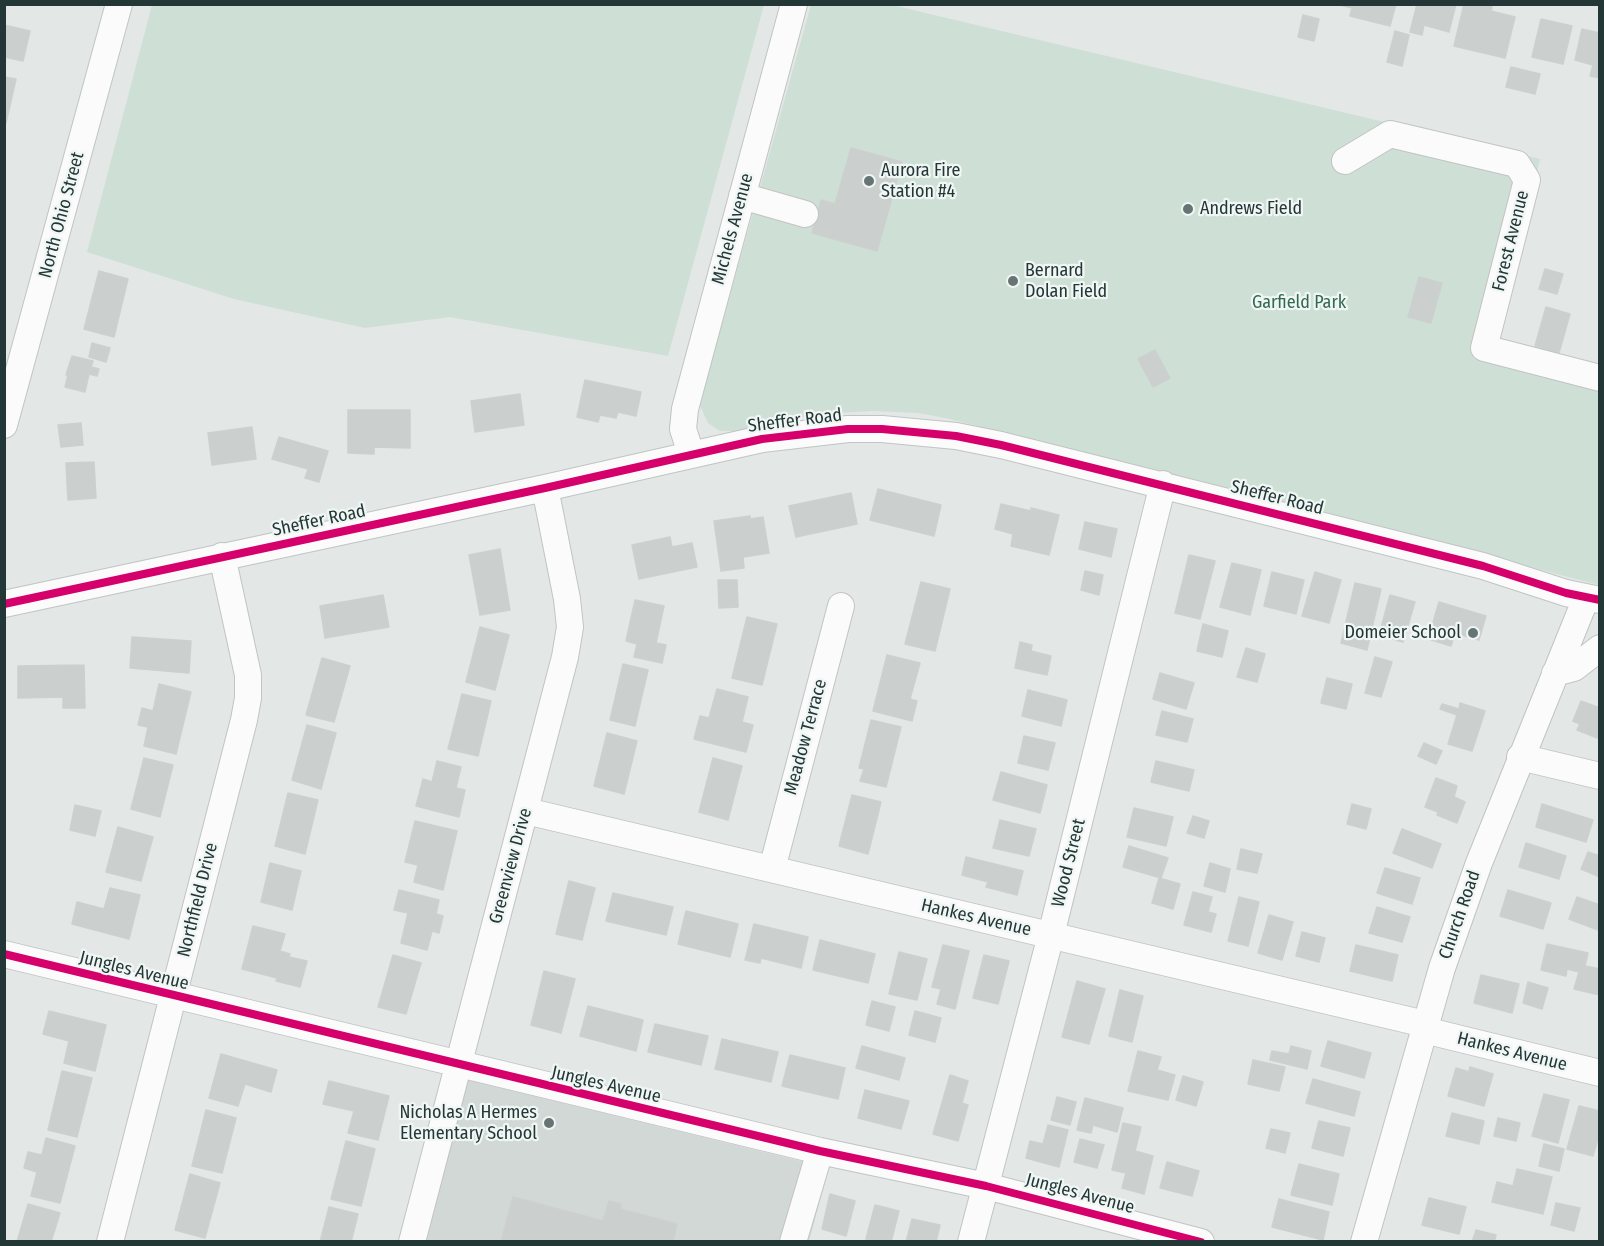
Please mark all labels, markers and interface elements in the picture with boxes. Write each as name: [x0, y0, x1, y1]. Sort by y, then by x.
street label: North Ohio Street: [35, 150, 89, 280]
place label: Aurora Fire Station #4: [881, 160, 960, 202]
street label: Michels Avenue: [708, 171, 758, 287]
marker: Aurora Fire Station #4: [862, 174, 876, 188]
street label: Forest Avenue: [1488, 188, 1534, 294]
place label: Andrews Field: [1200, 198, 1302, 220]
marker: Andrews Field: [1181, 202, 1195, 216]
place label: Bernard Dolan Field: [1025, 260, 1107, 302]
marker: Bernard Dolan Field: [1006, 274, 1020, 288]
park label: Garfield Park: [1252, 292, 1346, 314]
street label: Sheffer Road: [747, 405, 843, 437]
street label: Sheffer Road: [1228, 476, 1326, 520]
street label: Sheffer Road: [270, 501, 368, 541]
place label: Domeier School: [1345, 622, 1461, 644]
marker: Domeier School: [1466, 626, 1480, 640]
street label: Meadow Terrace: [780, 677, 832, 797]
street label: Greenview Drive: [485, 806, 537, 926]
street label: Wood Street: [1048, 817, 1090, 909]
street label: Northfield Drive: [173, 841, 223, 959]
street label: Church Road: [1435, 868, 1485, 962]
street label: Hankes Avenue: [919, 895, 1033, 941]
street label: Jungles Avenue: [77, 947, 191, 995]
street label: Hankes Avenue: [1455, 1028, 1569, 1076]
street label: Jungles Avenue: [549, 1062, 663, 1108]
place label: Nicholas A Hermes Elementary School: [399, 1102, 537, 1144]
marker: Nicholas A Hermes Elementary School: [542, 1116, 556, 1130]
street label: Jungles Avenue: [1023, 1169, 1137, 1219]

